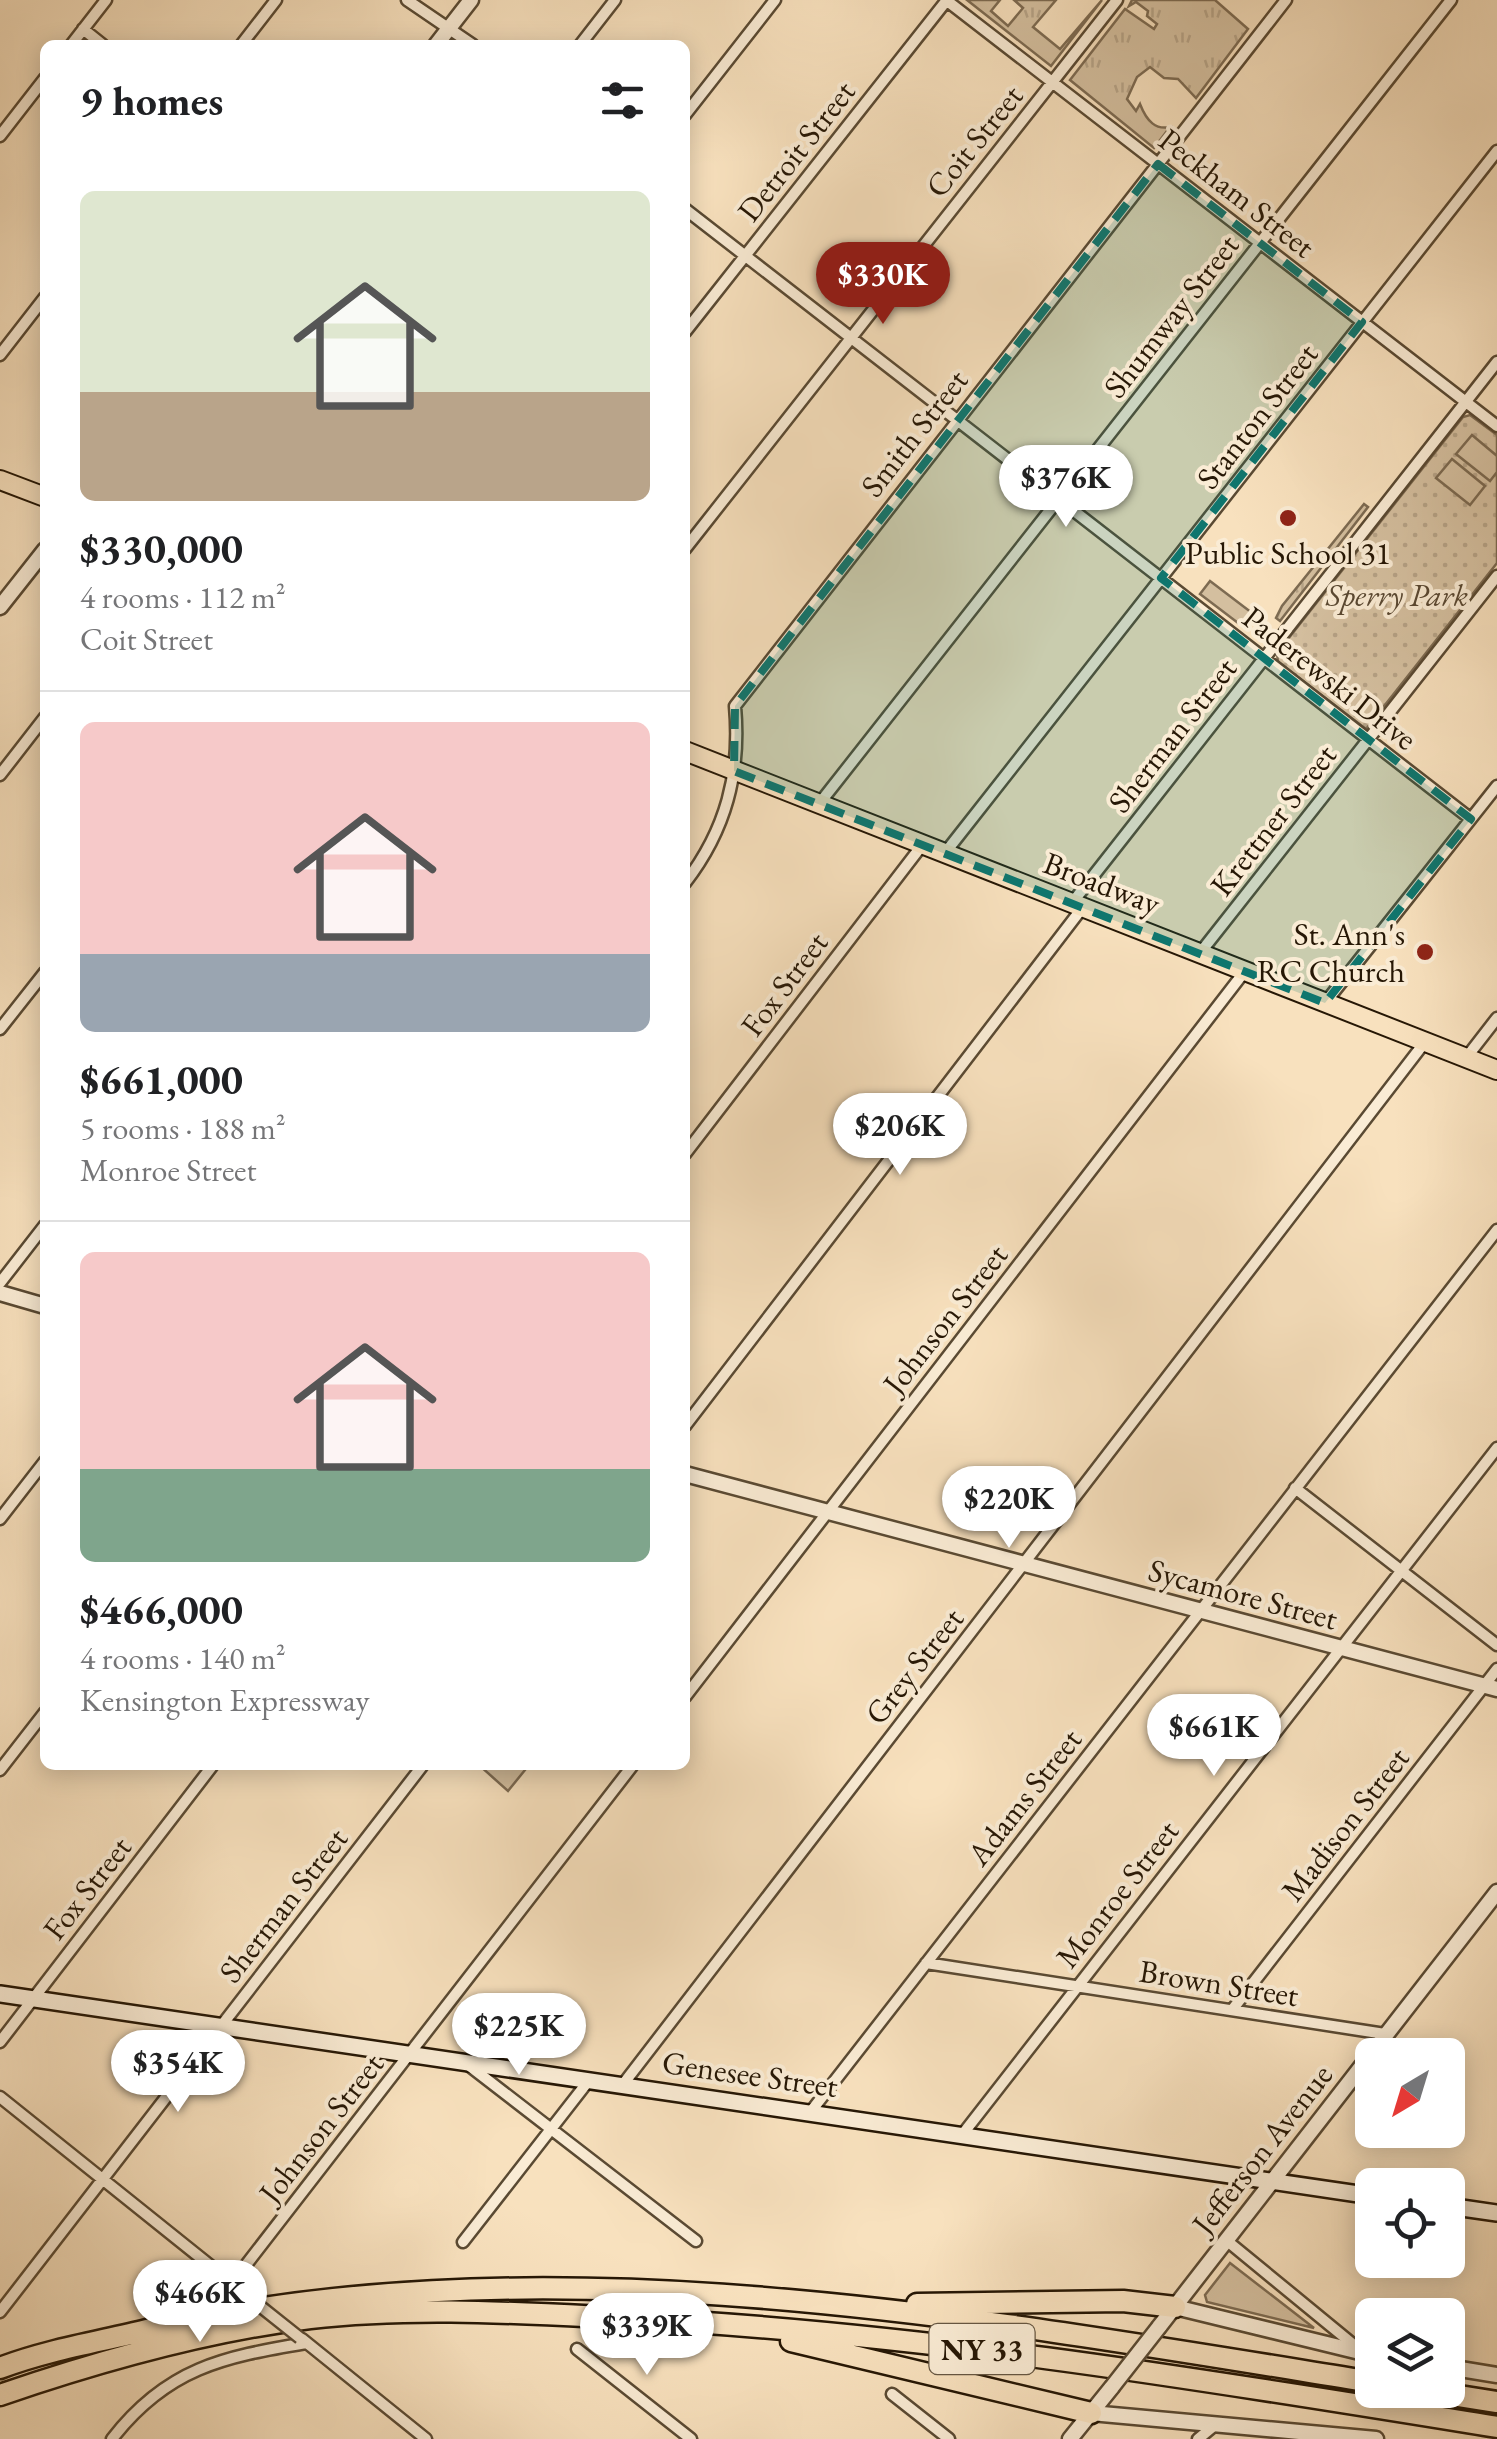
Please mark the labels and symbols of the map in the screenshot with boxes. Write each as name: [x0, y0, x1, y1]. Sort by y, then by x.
street label: Detroit Street: [728, 72, 864, 230]
street label: Coit Street: [916, 76, 1032, 206]
street label: Peckham Street: [1150, 119, 1324, 267]
street label: Shumway Street: [1094, 225, 1248, 407]
pin: $330K: [813, 242, 953, 327]
street label: Stanton Street: [1187, 334, 1327, 498]
street label: Smith Street: [851, 361, 977, 505]
pin: $376K: [996, 445, 1136, 530]
marker: Public School 31: [1277, 507, 1299, 529]
place label: Public School 31: [1185, 532, 1391, 574]
park label: Sperry Park: [1325, 574, 1468, 616]
street label: Paderewski Drive: [1234, 597, 1426, 759]
street label: Sherman Street: [1098, 649, 1246, 821]
street label: Krettner Street: [1200, 735, 1346, 905]
street label: Broadway: [1038, 842, 1167, 925]
place label: St. Ann's RC Church: [1257, 913, 1405, 992]
street label: Fox Street: [731, 923, 837, 1045]
marker: St. Ann's RC Church: [1414, 941, 1436, 963]
pin: $206K: [830, 1093, 970, 1178]
street label: Johnson Street: [871, 1235, 1017, 1405]
pin: $220K: [939, 1466, 1079, 1551]
street label: Sycamore Street: [1144, 1549, 1342, 1639]
street label: Grey Street: [855, 1599, 973, 1733]
pin: $661K: [1144, 1694, 1284, 1779]
street label: Adams Street: [957, 1720, 1091, 1875]
street label: Madison Street: [1272, 1738, 1418, 1910]
street label: Monroe Street: [1046, 1811, 1188, 1977]
street label: Sherman Street: [209, 1819, 357, 1991]
street label: Fox Street: [33, 1828, 141, 1948]
street label: Brown Street: [1137, 1950, 1301, 2016]
pin: $225K: [449, 1993, 589, 2078]
pin: $354K: [108, 2030, 248, 2115]
north arrow: [1355, 2038, 1465, 2148]
street label: Genesee Street: [660, 2041, 840, 2107]
street label: Johnson Street: [247, 2044, 393, 2214]
street label: Jefferson Avenue: [1180, 2055, 1342, 2245]
pin: $466K: [130, 2260, 270, 2345]
pin: $339K: [577, 2293, 717, 2378]
road number: NY 33: [930, 2324, 1034, 2374]

